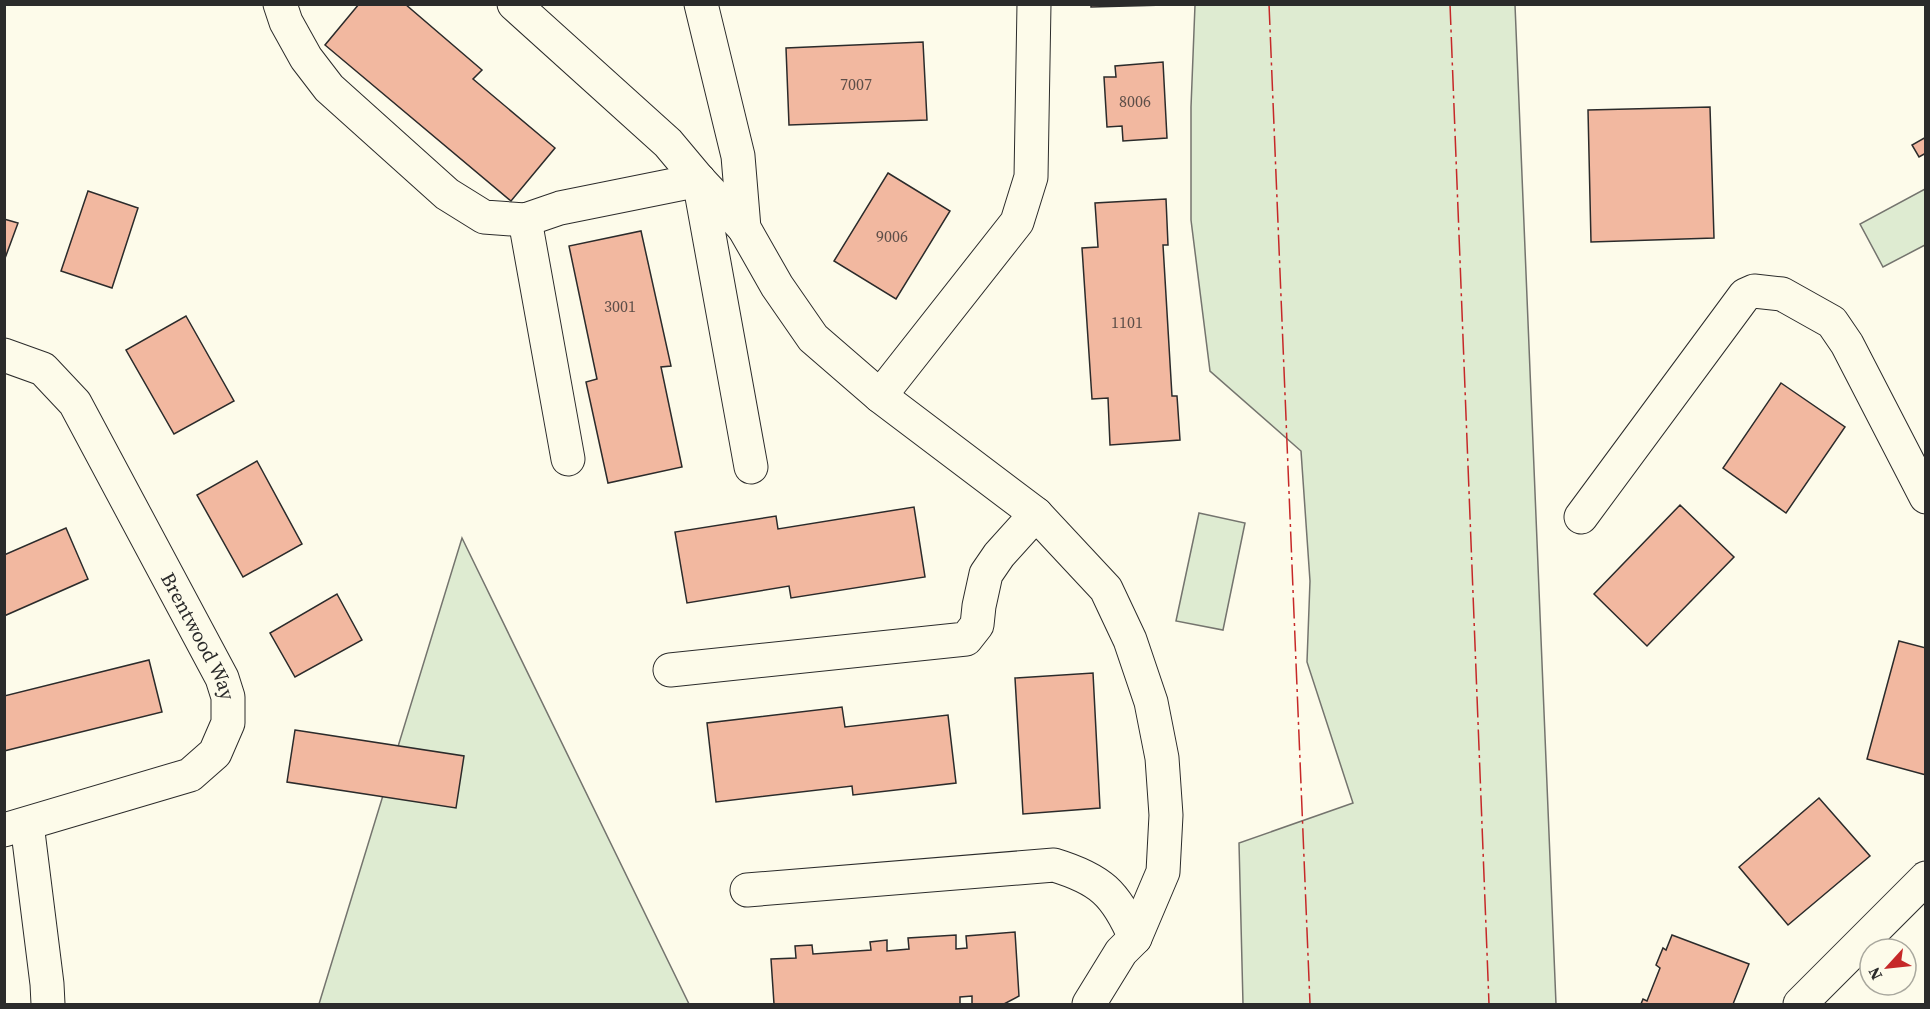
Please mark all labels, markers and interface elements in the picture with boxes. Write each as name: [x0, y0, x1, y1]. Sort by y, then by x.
house number: 7007: [840, 73, 872, 95]
house number: 8006: [1119, 90, 1151, 112]
house number: 9006: [876, 225, 908, 247]
house number: 3001: [604, 295, 636, 317]
house number: 1101: [1111, 311, 1143, 333]
street label: Brentwood Way: [154, 567, 242, 704]
north arrow: [1858, 937, 1918, 997]
text: N: [1862, 963, 1887, 984]

